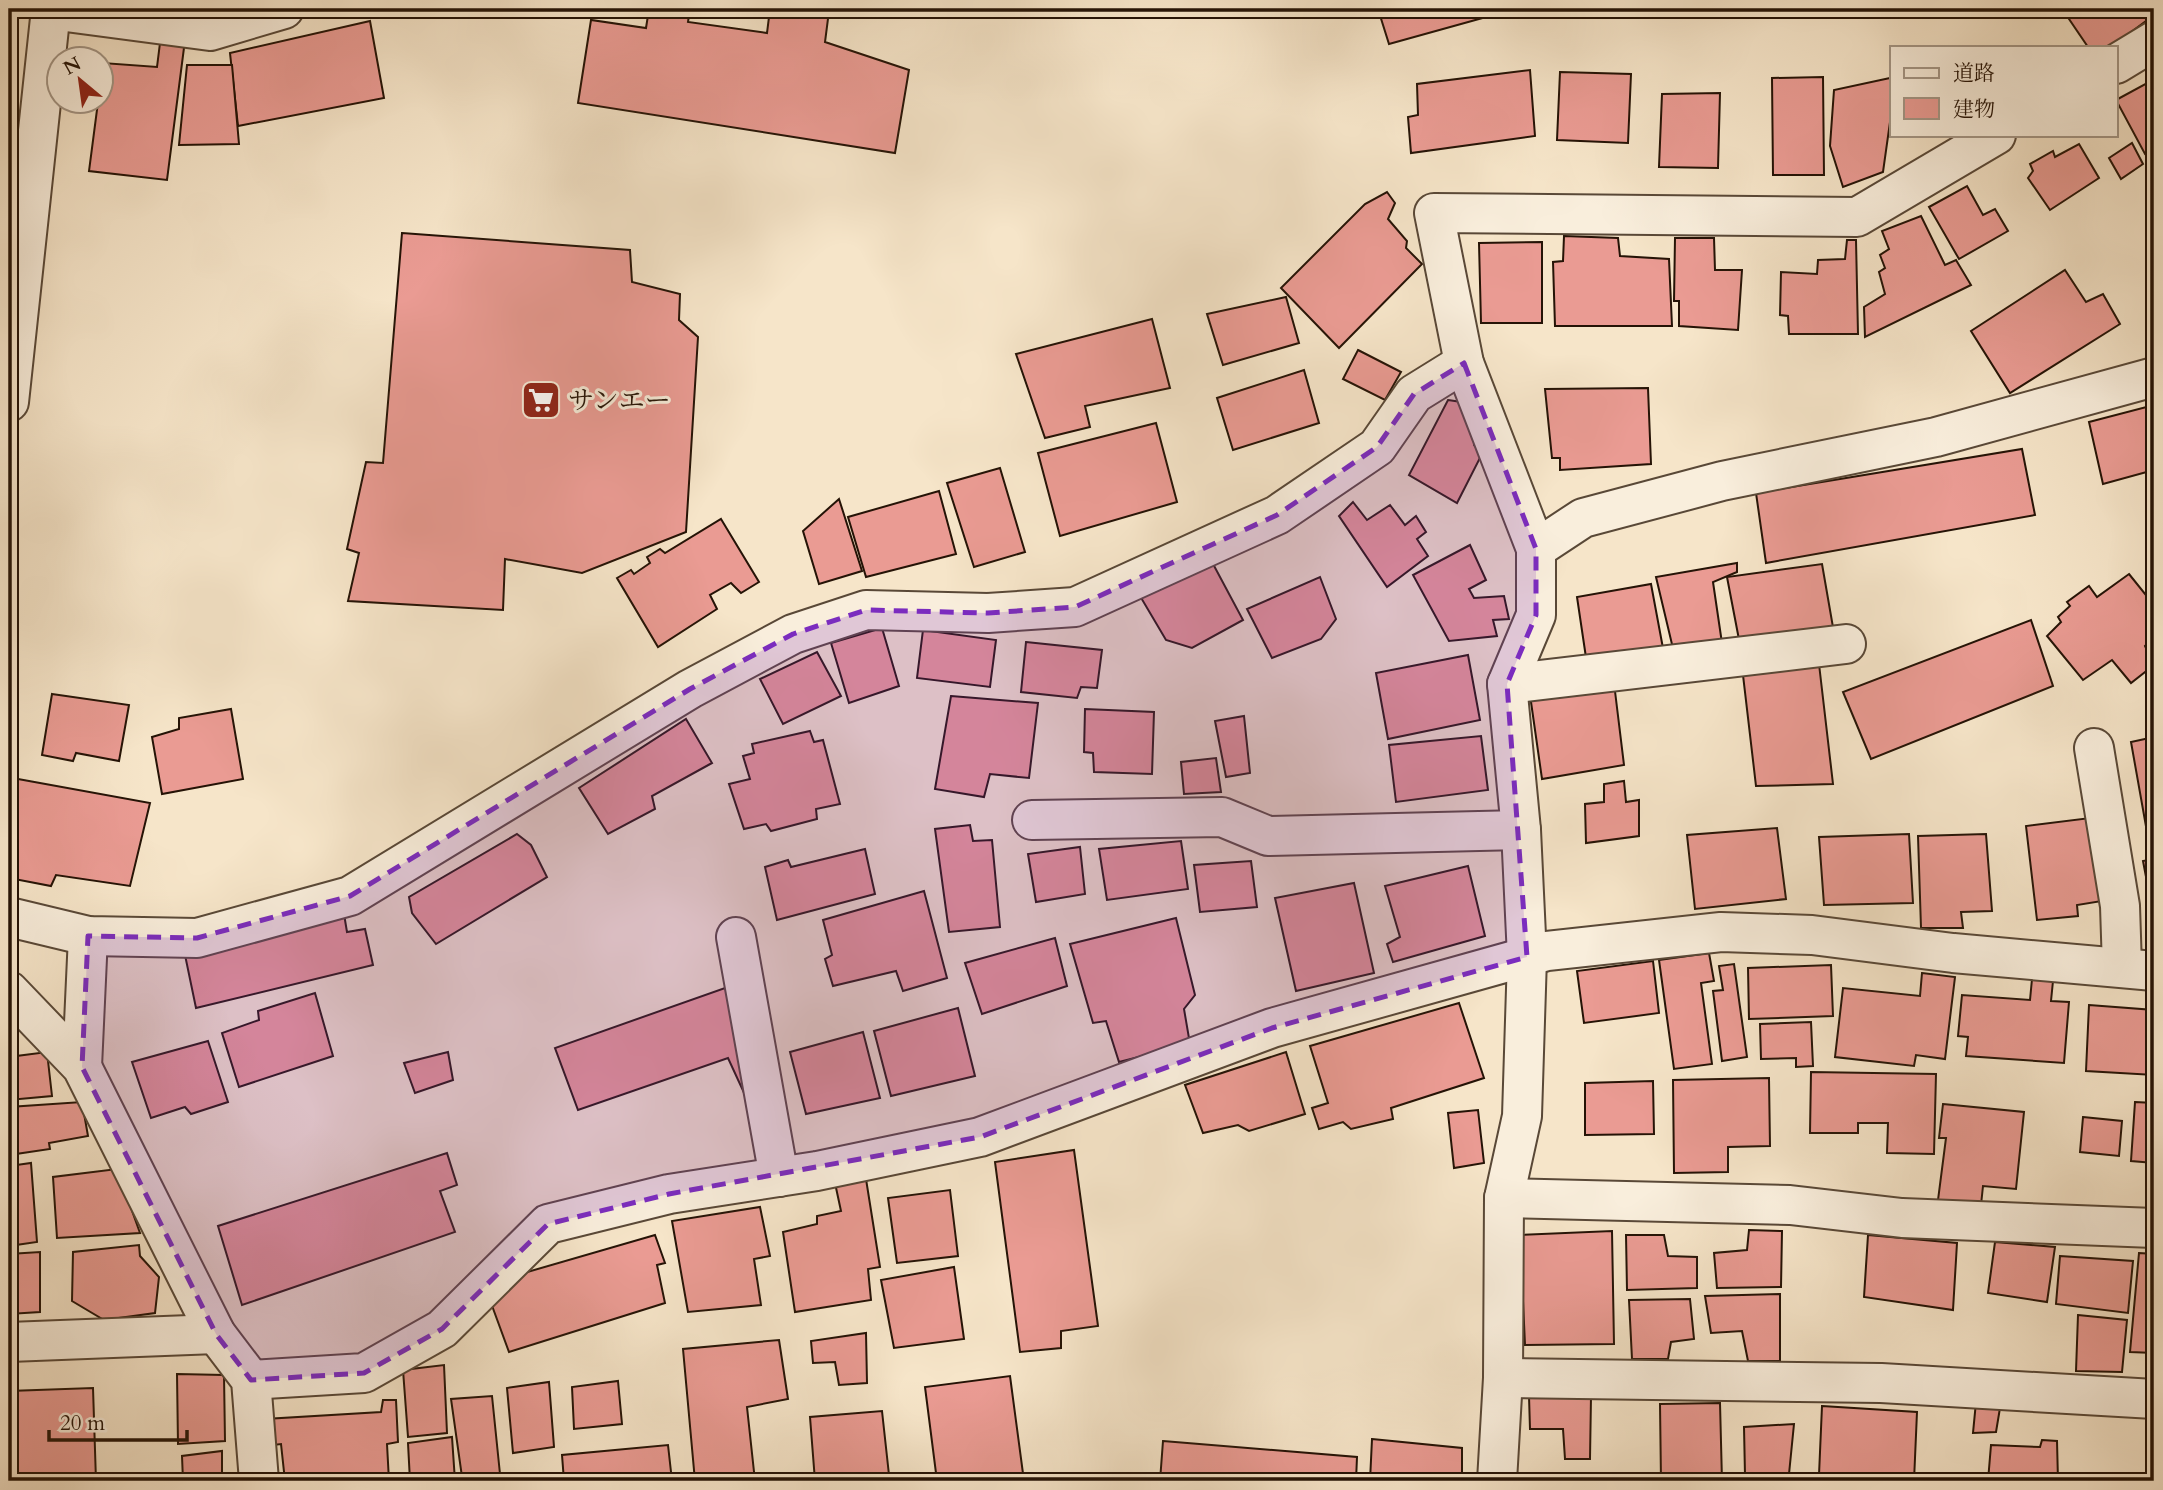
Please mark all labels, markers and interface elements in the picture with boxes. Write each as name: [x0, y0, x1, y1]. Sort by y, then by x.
north arrow: [46, 46, 116, 116]
legend: [1890, 46, 2118, 136]
text: N: [59, 50, 86, 81]
text: 道路: [1953, 59, 1995, 88]
text: 建物: [1953, 95, 1995, 124]
supermarket icon: サンエー: [520, 379, 562, 421]
place label: サンエー: [568, 383, 671, 418]
scale bar: [49, 1399, 187, 1443]
text: 20 m: [60, 1409, 105, 1438]

